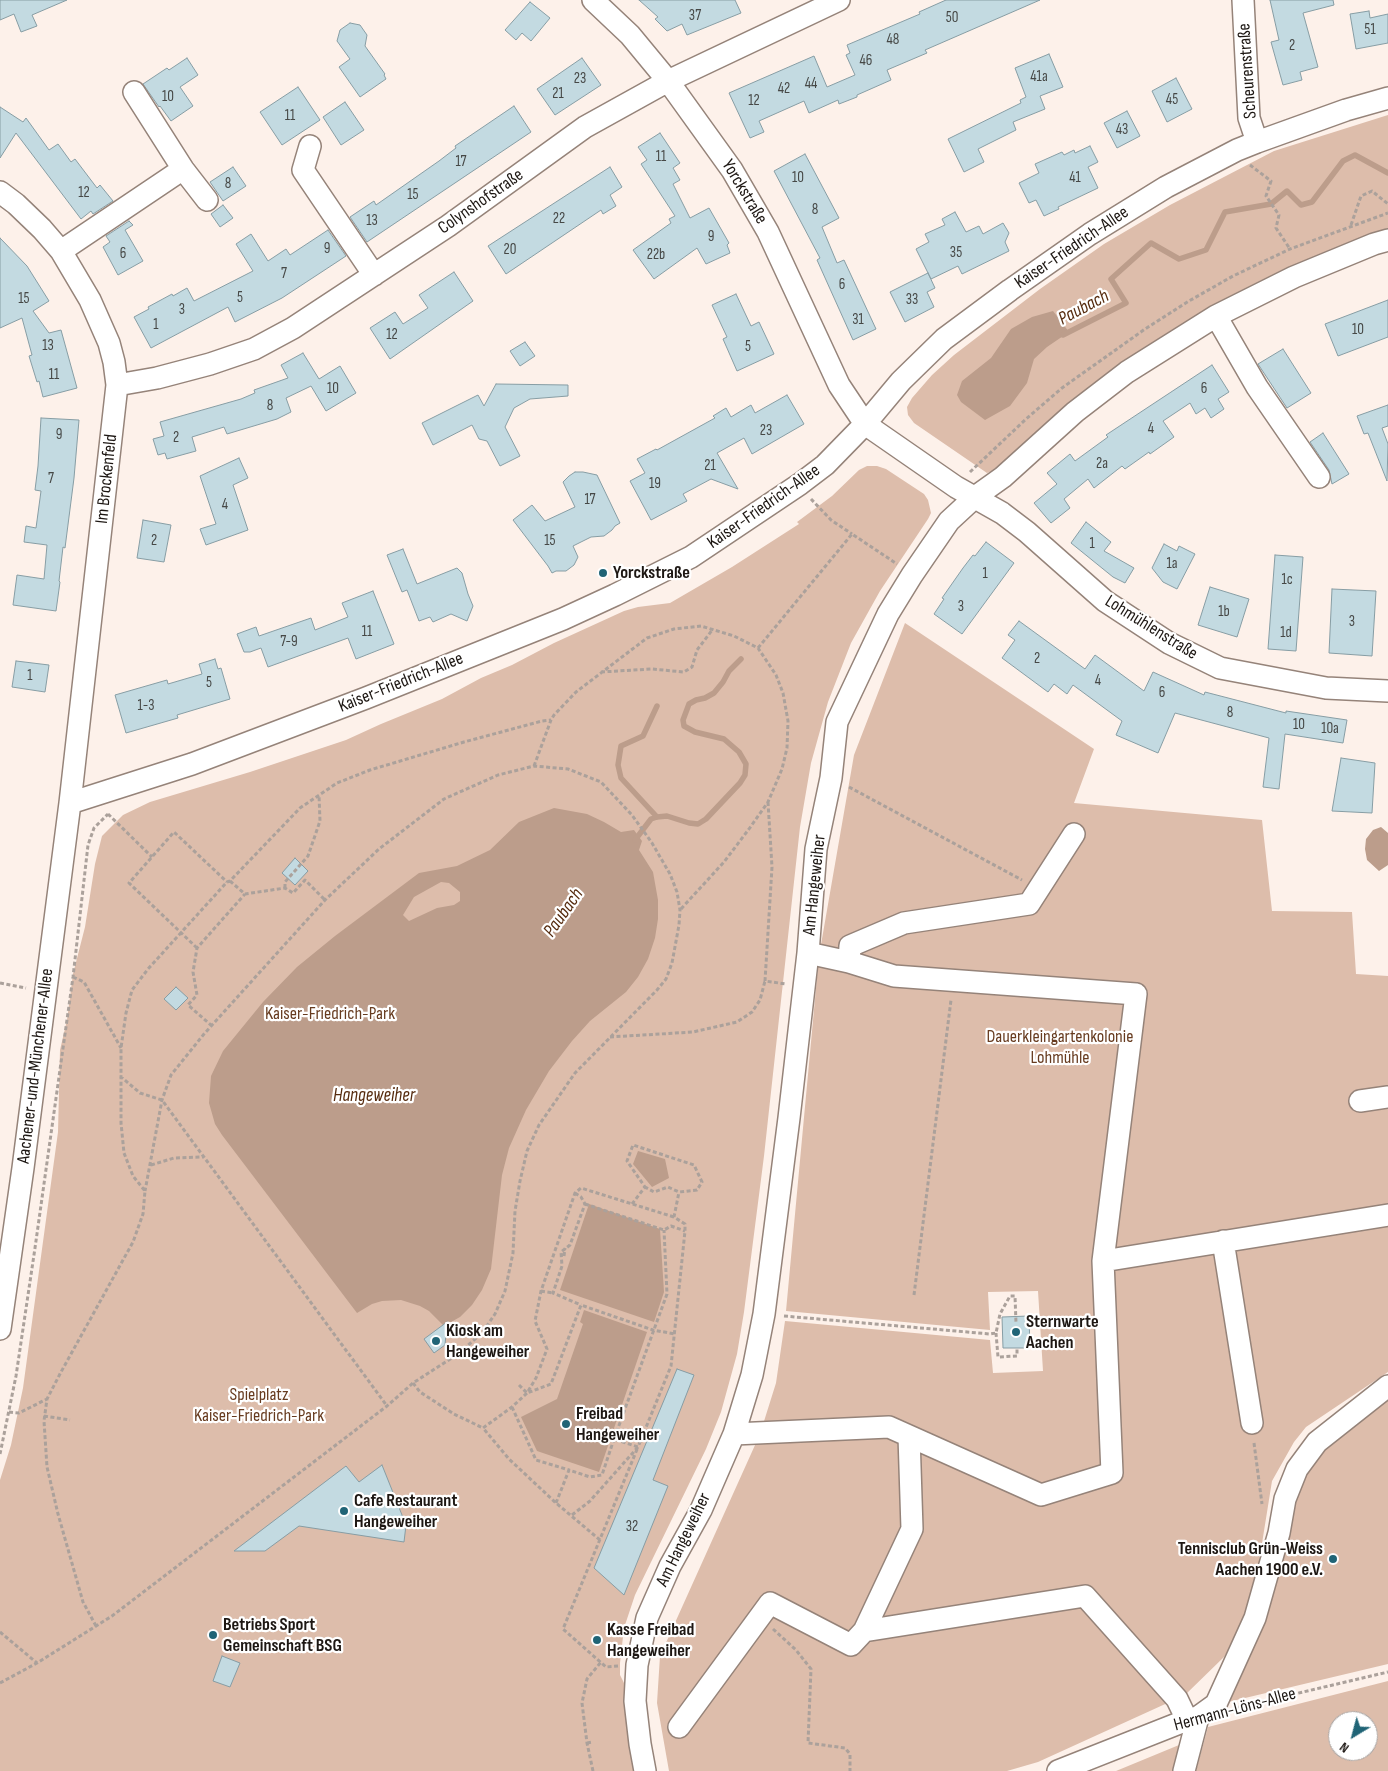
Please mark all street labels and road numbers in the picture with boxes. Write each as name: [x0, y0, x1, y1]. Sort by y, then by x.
street label: Scheurenstraße: [1234, 22, 1262, 120]
street label: Yorckstraße: [716, 156, 772, 228]
street label: Colynshofstraße: [434, 165, 528, 239]
street label: Kaiser-Friedrich-Allee: [1011, 202, 1133, 294]
street label: Im Brockenfeld: [92, 433, 122, 525]
street label: Kaiser-Friedrich-Allee: [704, 460, 824, 554]
street label: Lohmühlenstraße: [1101, 591, 1201, 665]
street label: Kaiser-Friedrich-Allee: [335, 648, 467, 718]
street label: Am Hangeweiher: [799, 834, 831, 936]
street label: Aachener-und-Münchener-Allee: [13, 967, 59, 1165]
street label: Am Hangeweiher: [652, 1490, 716, 1590]
street label: Hermann-Löns-Allee: [1172, 1683, 1298, 1737]

